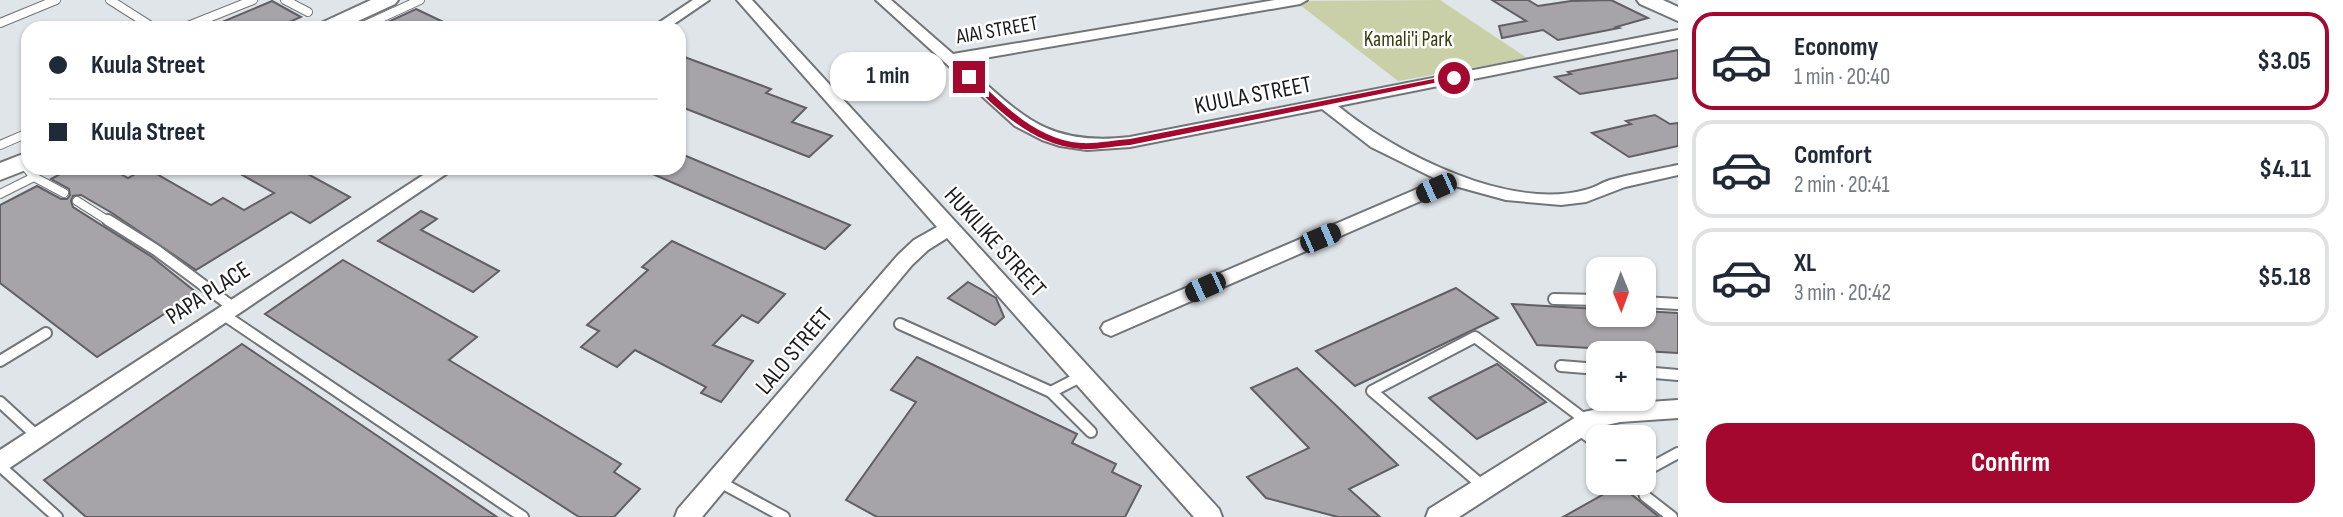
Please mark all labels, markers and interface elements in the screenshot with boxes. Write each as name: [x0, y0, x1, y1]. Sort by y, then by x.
street label: AIAI STREET: [953, 10, 1040, 50]
park label: Kamali'i Park: [1364, 27, 1452, 52]
icon: car: [1710, 30, 1773, 93]
text: Economy: [1794, 32, 1878, 63]
text: $3.05: [2257, 46, 2311, 77]
text: Kuula Street: [91, 50, 205, 81]
callout: 1 min: [829, 52, 944, 102]
route end: [953, 61, 985, 93]
text: 1 min: [867, 62, 909, 90]
route start: [1438, 62, 1470, 94]
text: 1 min · 20:40: [1794, 63, 1890, 91]
street label: KUULA STREET: [1192, 69, 1314, 121]
text: Kuula Street: [91, 117, 205, 148]
icon: car: [1710, 138, 1773, 201]
text: Comfort: [1794, 140, 1872, 171]
text: $4.11: [2259, 154, 2311, 185]
car: [1413, 170, 1460, 206]
text: 2 min · 20:41: [1794, 171, 1889, 199]
street label: HUKILIKE STREET: [938, 181, 1052, 303]
car: [1297, 220, 1344, 256]
icon: car: [1710, 246, 1773, 309]
text: XL: [1794, 248, 1816, 279]
street label: PAPA PLACE: [161, 255, 255, 331]
north arrow: [1586, 257, 1656, 327]
map controls: [1586, 257, 1656, 495]
text: $5.18: [2258, 262, 2311, 293]
car: [1182, 269, 1229, 305]
text: 3 min · 20:42: [1794, 279, 1891, 307]
street label: LALO STREET: [749, 302, 839, 400]
button: +: [1586, 341, 1656, 411]
button: Confirm: [1706, 423, 2315, 503]
button: −: [1586, 425, 1656, 495]

